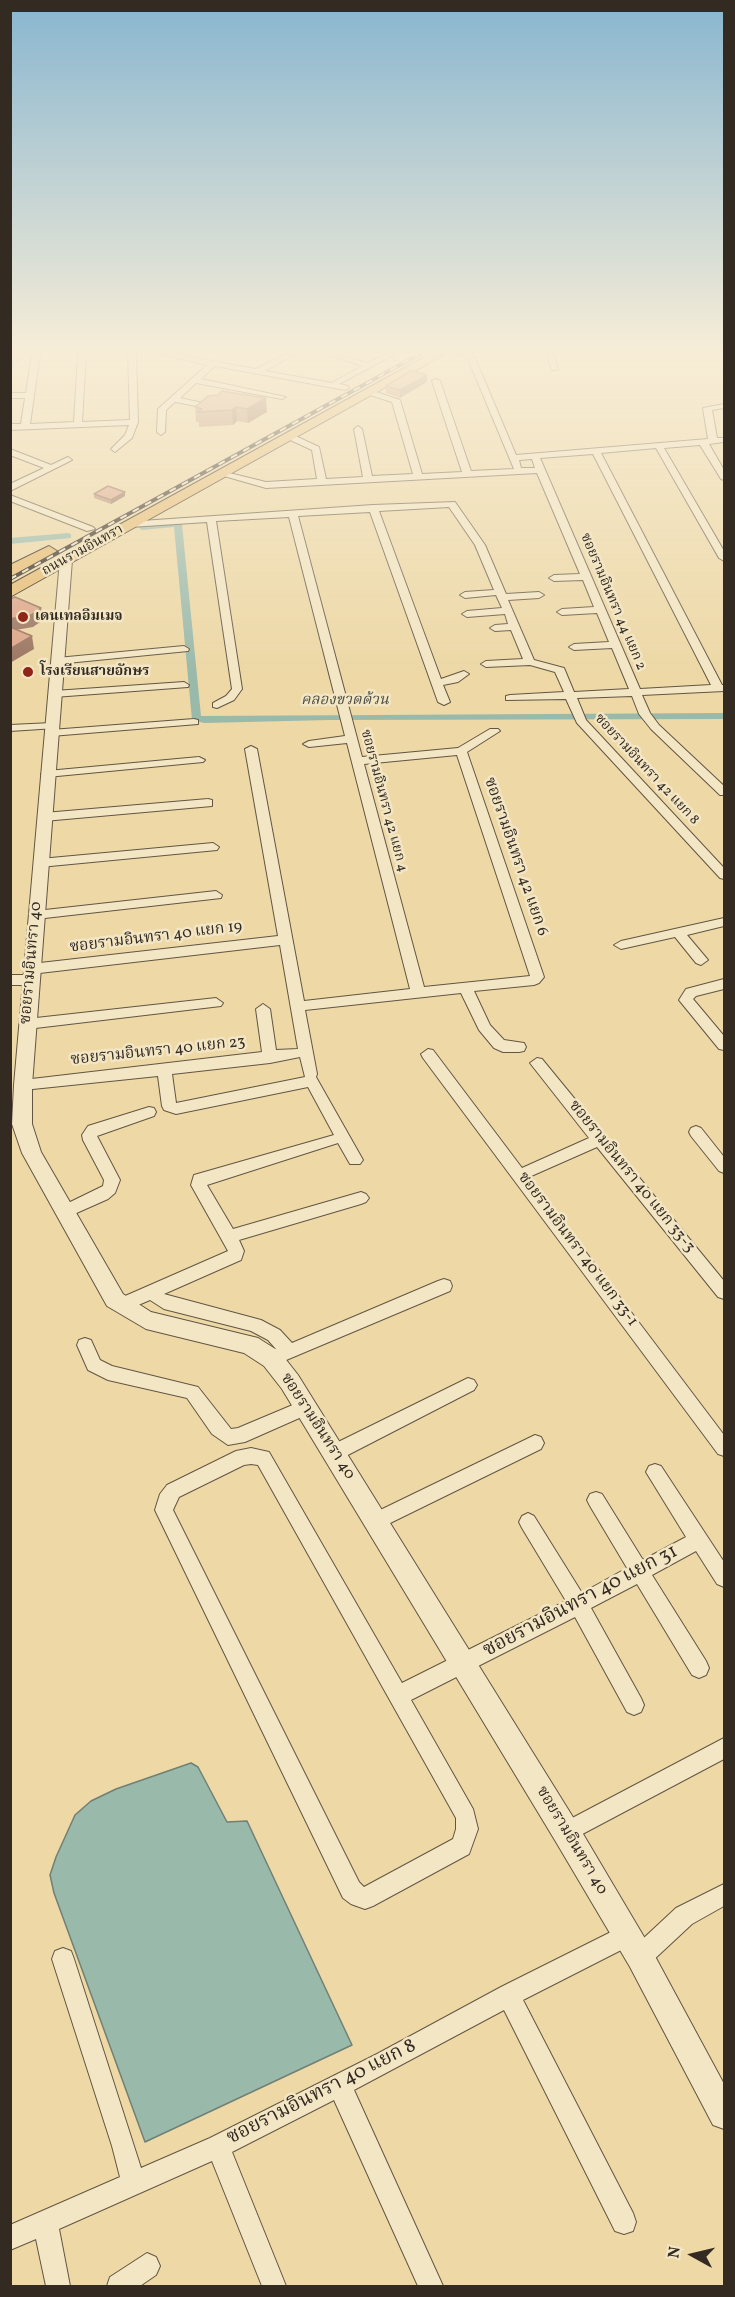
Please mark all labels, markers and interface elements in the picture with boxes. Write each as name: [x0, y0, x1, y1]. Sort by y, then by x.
street label: ถนนรามอินทรา: [39, 522, 127, 580]
street label: ซอยรามอินทรา 44 แยก 2: [576, 531, 648, 673]
place label: เดนเทลอิมเมจ: [35, 609, 123, 625]
marker: เดนเทลอิมเมจ: [16, 610, 30, 624]
place label: โรงเรียนสายอักษร: [40, 664, 149, 680]
marker: โรงเรียนสายอักษร: [21, 665, 35, 679]
water label: คลองขวดด้วน: [301, 692, 389, 710]
street label: ซอยรามอินทรา 42 แยก 8: [590, 711, 702, 829]
street label: ซอยรามอินทรา 42 แยก 4: [356, 728, 410, 874]
street label: ซอยรามอินทรา 42 แยก 6: [479, 775, 551, 939]
street label: ซอยรามอินทรา 40: [17, 901, 47, 1025]
street label: ซอยรามอินทรา 40 แยก 19: [69, 918, 243, 958]
street label: ซอยรามอินทรา 40 แยก 23: [70, 1033, 246, 1071]
street label: ซอยรามอินทรา 40 แยก 33-3: [564, 1097, 698, 1257]
street label: ซอยรามอินทรา 40 แยก 33-1: [513, 1169, 641, 1331]
street label: ซอยรามอินทรา 40: [275, 1370, 359, 1484]
street label: ซอยรามอินทรา 40 แยก 31: [480, 1540, 682, 1664]
street label: ซอยรามอินทรา 40: [531, 1783, 611, 1899]
street label: ซอยรามอินทรา 40 แยก 8: [223, 2035, 421, 2151]
north arrow: [663, 2225, 723, 2285]
text: N: [663, 2245, 687, 2260]

